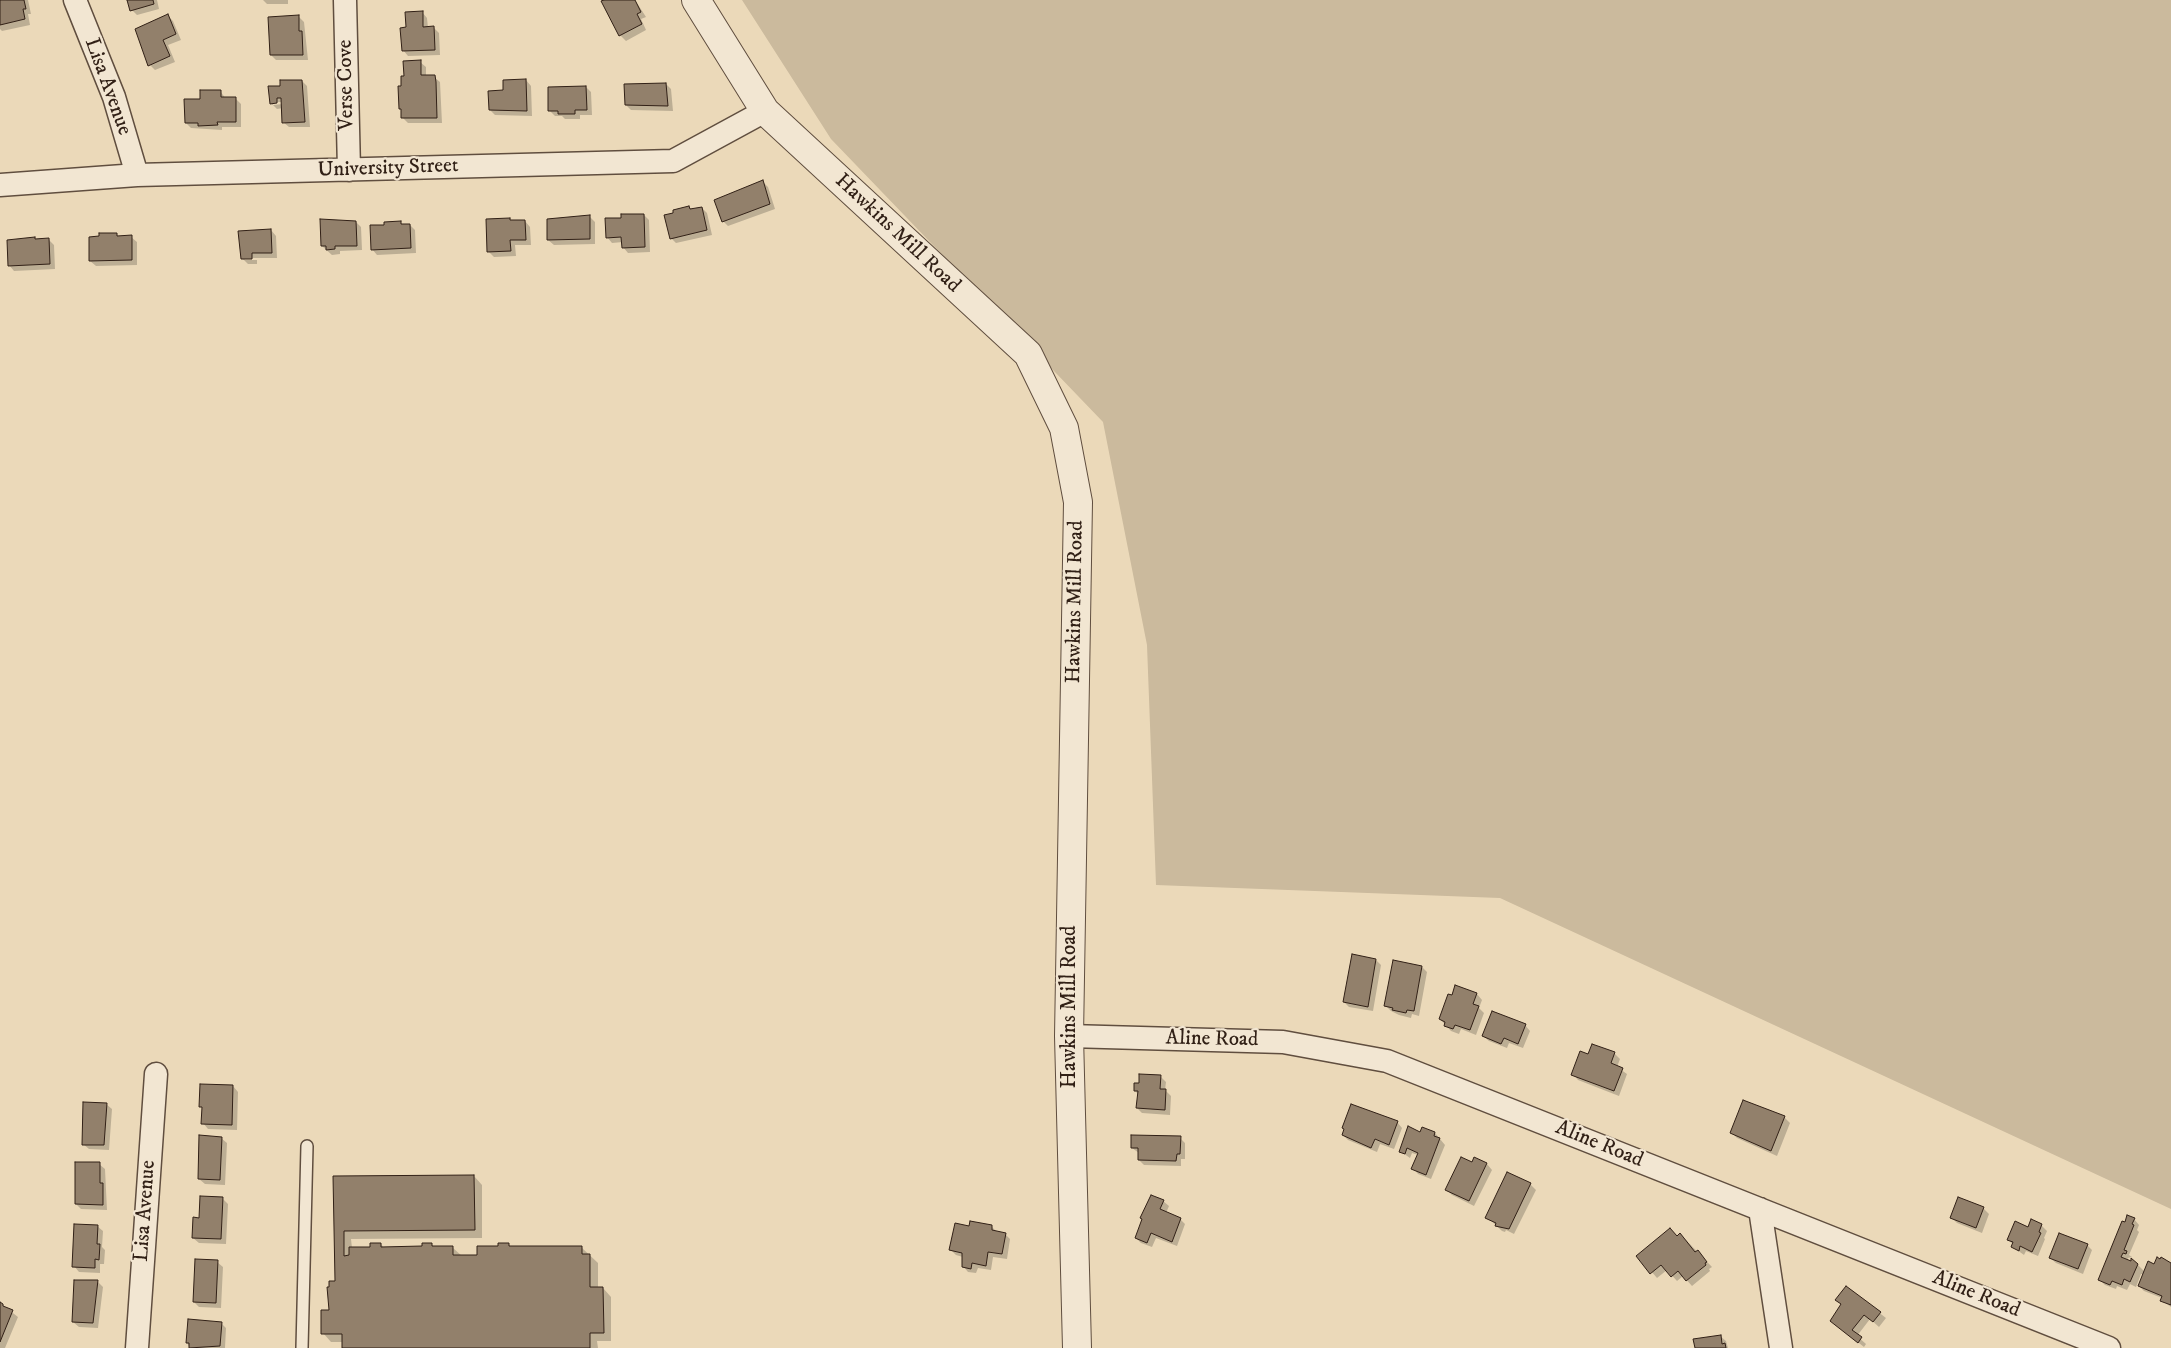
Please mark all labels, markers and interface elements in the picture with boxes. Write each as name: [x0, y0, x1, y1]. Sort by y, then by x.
street label: Lisa Avenue: [78, 35, 136, 139]
street label: Verse Cove: [334, 39, 360, 131]
street label: University Street: [317, 154, 459, 184]
street label: Hawkins Mill Road: [829, 169, 965, 299]
street label: Hawkins Mill Road: [1062, 520, 1090, 684]
street label: Hawkins Mill Road: [1058, 925, 1084, 1089]
street label: Aline Road: [1165, 1027, 1259, 1053]
street label: Aline Road: [1551, 1116, 1647, 1174]
street label: Lisa Avenue: [130, 1159, 162, 1263]
street label: Aline Road: [1928, 1266, 2024, 1324]

